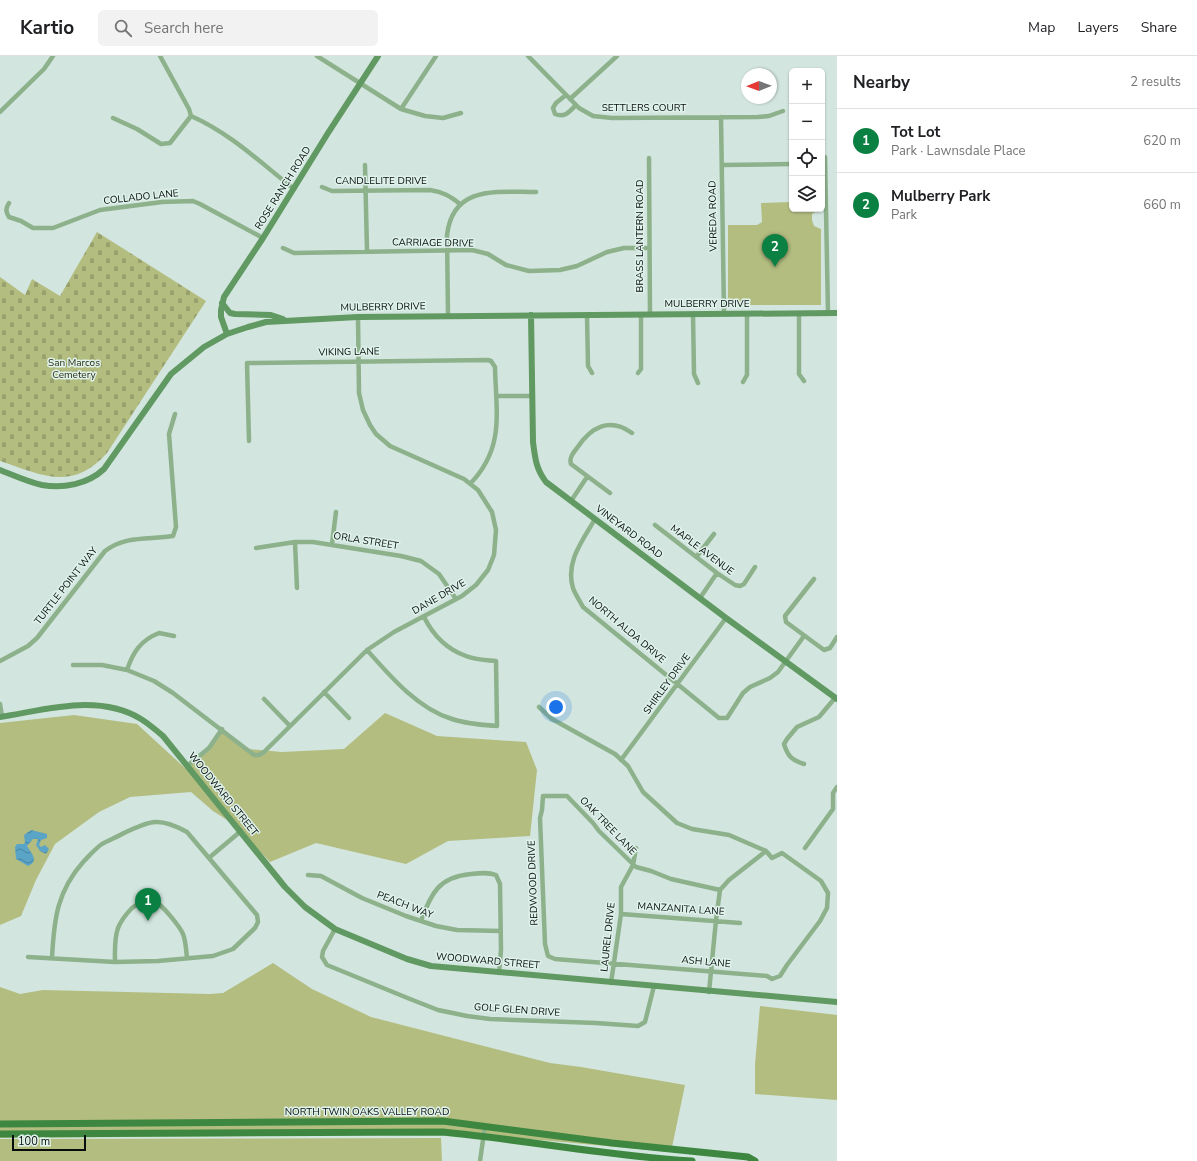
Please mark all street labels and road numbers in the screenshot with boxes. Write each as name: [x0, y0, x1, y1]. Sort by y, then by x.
street label: SETTLERS COURT: [602, 101, 686, 115]
street label: ROSE RANCH ROAD: [252, 144, 314, 232]
street label: CANDLELITE DRIVE: [335, 174, 427, 188]
street label: BRASS LANTERN ROAD: [633, 180, 647, 292]
street label: VEREDA ROAD: [705, 180, 721, 253]
street label: COLLADO LANE: [103, 186, 179, 208]
street label: CARRIAGE DRIVE: [392, 235, 474, 251]
street label: MULBERRY DRIVE: [664, 297, 750, 311]
street label: MULBERRY DRIVE: [340, 299, 426, 315]
street label: VIKING LANE: [317, 344, 380, 360]
street label: VINEYARD ROAD: [592, 501, 665, 562]
street label: MAPLE AVENUE: [667, 522, 737, 579]
street label: ORLA STREET: [332, 529, 400, 553]
street label: TURTLE POINT WAY: [31, 543, 101, 628]
street label: DANE DRIVE: [410, 576, 469, 618]
street label: NORTH ALDA DRIVE: [585, 593, 669, 667]
street label: SHIRLEY DRIVE: [640, 651, 694, 717]
street label: WOODWARD STREET: [185, 749, 261, 839]
street label: OAK TREE LANE: [576, 794, 640, 858]
street label: REDWOOD DRIVE: [525, 840, 541, 926]
street label: PEACH WAY: [375, 888, 436, 923]
street label: MANZANITA LANE: [637, 899, 725, 919]
street label: LAUREL DRIVE: [597, 901, 619, 972]
street label: WOODWARD STREET: [436, 949, 540, 973]
street label: ASH LANE: [681, 953, 731, 971]
street label: GOLF GLEN DRIVE: [473, 1000, 561, 1020]
street label: NORTH TWIN OAKS VALLEY ROAD: [285, 1105, 449, 1119]

